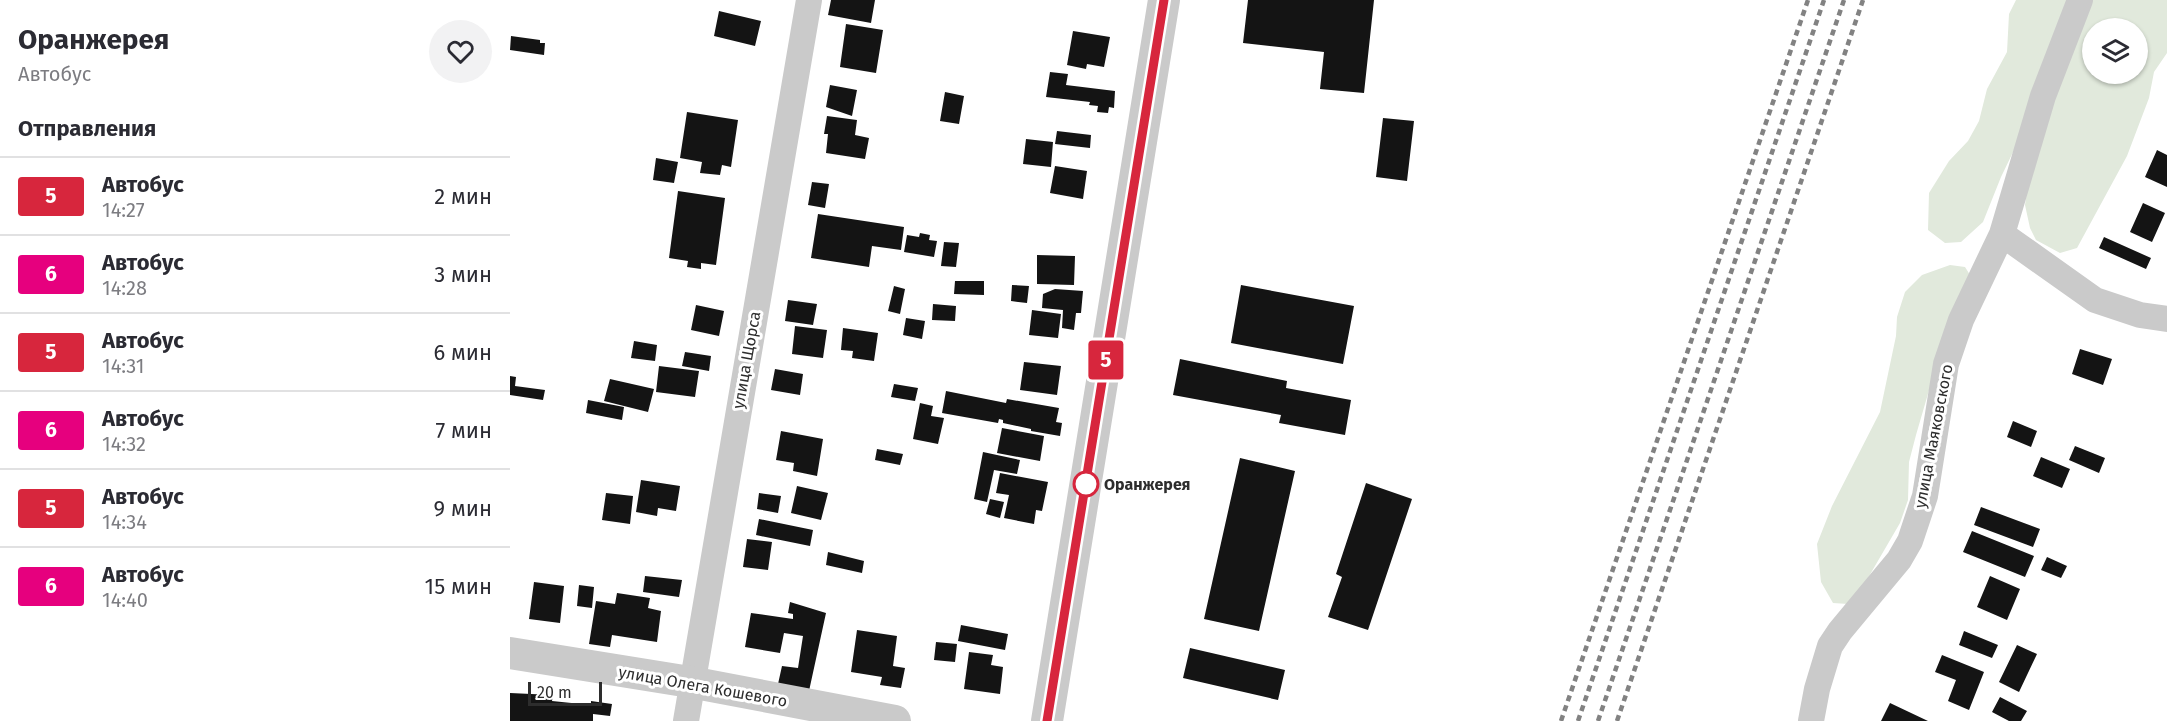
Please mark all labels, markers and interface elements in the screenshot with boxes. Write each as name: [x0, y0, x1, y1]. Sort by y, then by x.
map controls: [2082, 18, 2148, 84]
button: layers: [2082, 18, 2148, 84]
button: heart: [429, 20, 492, 83]
text: Оранжерея: [18, 23, 169, 56]
text: Автобус: [18, 62, 91, 86]
text: Отправления: [18, 115, 156, 142]
text: Автобус: [102, 171, 184, 198]
text: 5: [45, 183, 57, 209]
text: 2 мин: [434, 183, 492, 210]
text: 14:27: [102, 198, 145, 222]
text: Автобус: [102, 249, 184, 276]
text: 6: [45, 261, 57, 287]
text: 3 мин: [434, 261, 492, 288]
text: 14:28: [102, 276, 147, 300]
street label: улица Щорса: [729, 310, 764, 410]
text: Автобус: [102, 327, 184, 354]
text: 5: [45, 339, 57, 365]
text: 6 мин: [433, 339, 492, 366]
line badge: 5: [1086, 340, 1126, 380]
text: 5: [1100, 347, 1112, 373]
text: 14:31: [102, 354, 144, 378]
street label: улица Маяковского: [1910, 363, 1957, 510]
text: Автобус: [102, 405, 184, 432]
text: 6: [45, 417, 57, 443]
text: 7 мин: [435, 417, 492, 444]
text: 14:32: [102, 432, 146, 456]
marker: Оранжерея: [1073, 471, 1099, 497]
place label: Оранжерея: [1104, 475, 1190, 494]
text: Автобус: [102, 483, 184, 510]
text: 5: [45, 495, 57, 521]
text: 9 мин: [434, 495, 492, 522]
text: 14:34: [102, 510, 147, 534]
text: Автобус: [102, 561, 184, 588]
text: 6: [45, 573, 57, 599]
text: 15 мин: [425, 573, 492, 600]
text: 14:40: [102, 588, 148, 612]
street label: улица Олега Кошевого: [617, 662, 789, 711]
scale bar: [528, 679, 602, 706]
text: 20 m: [537, 683, 572, 702]

